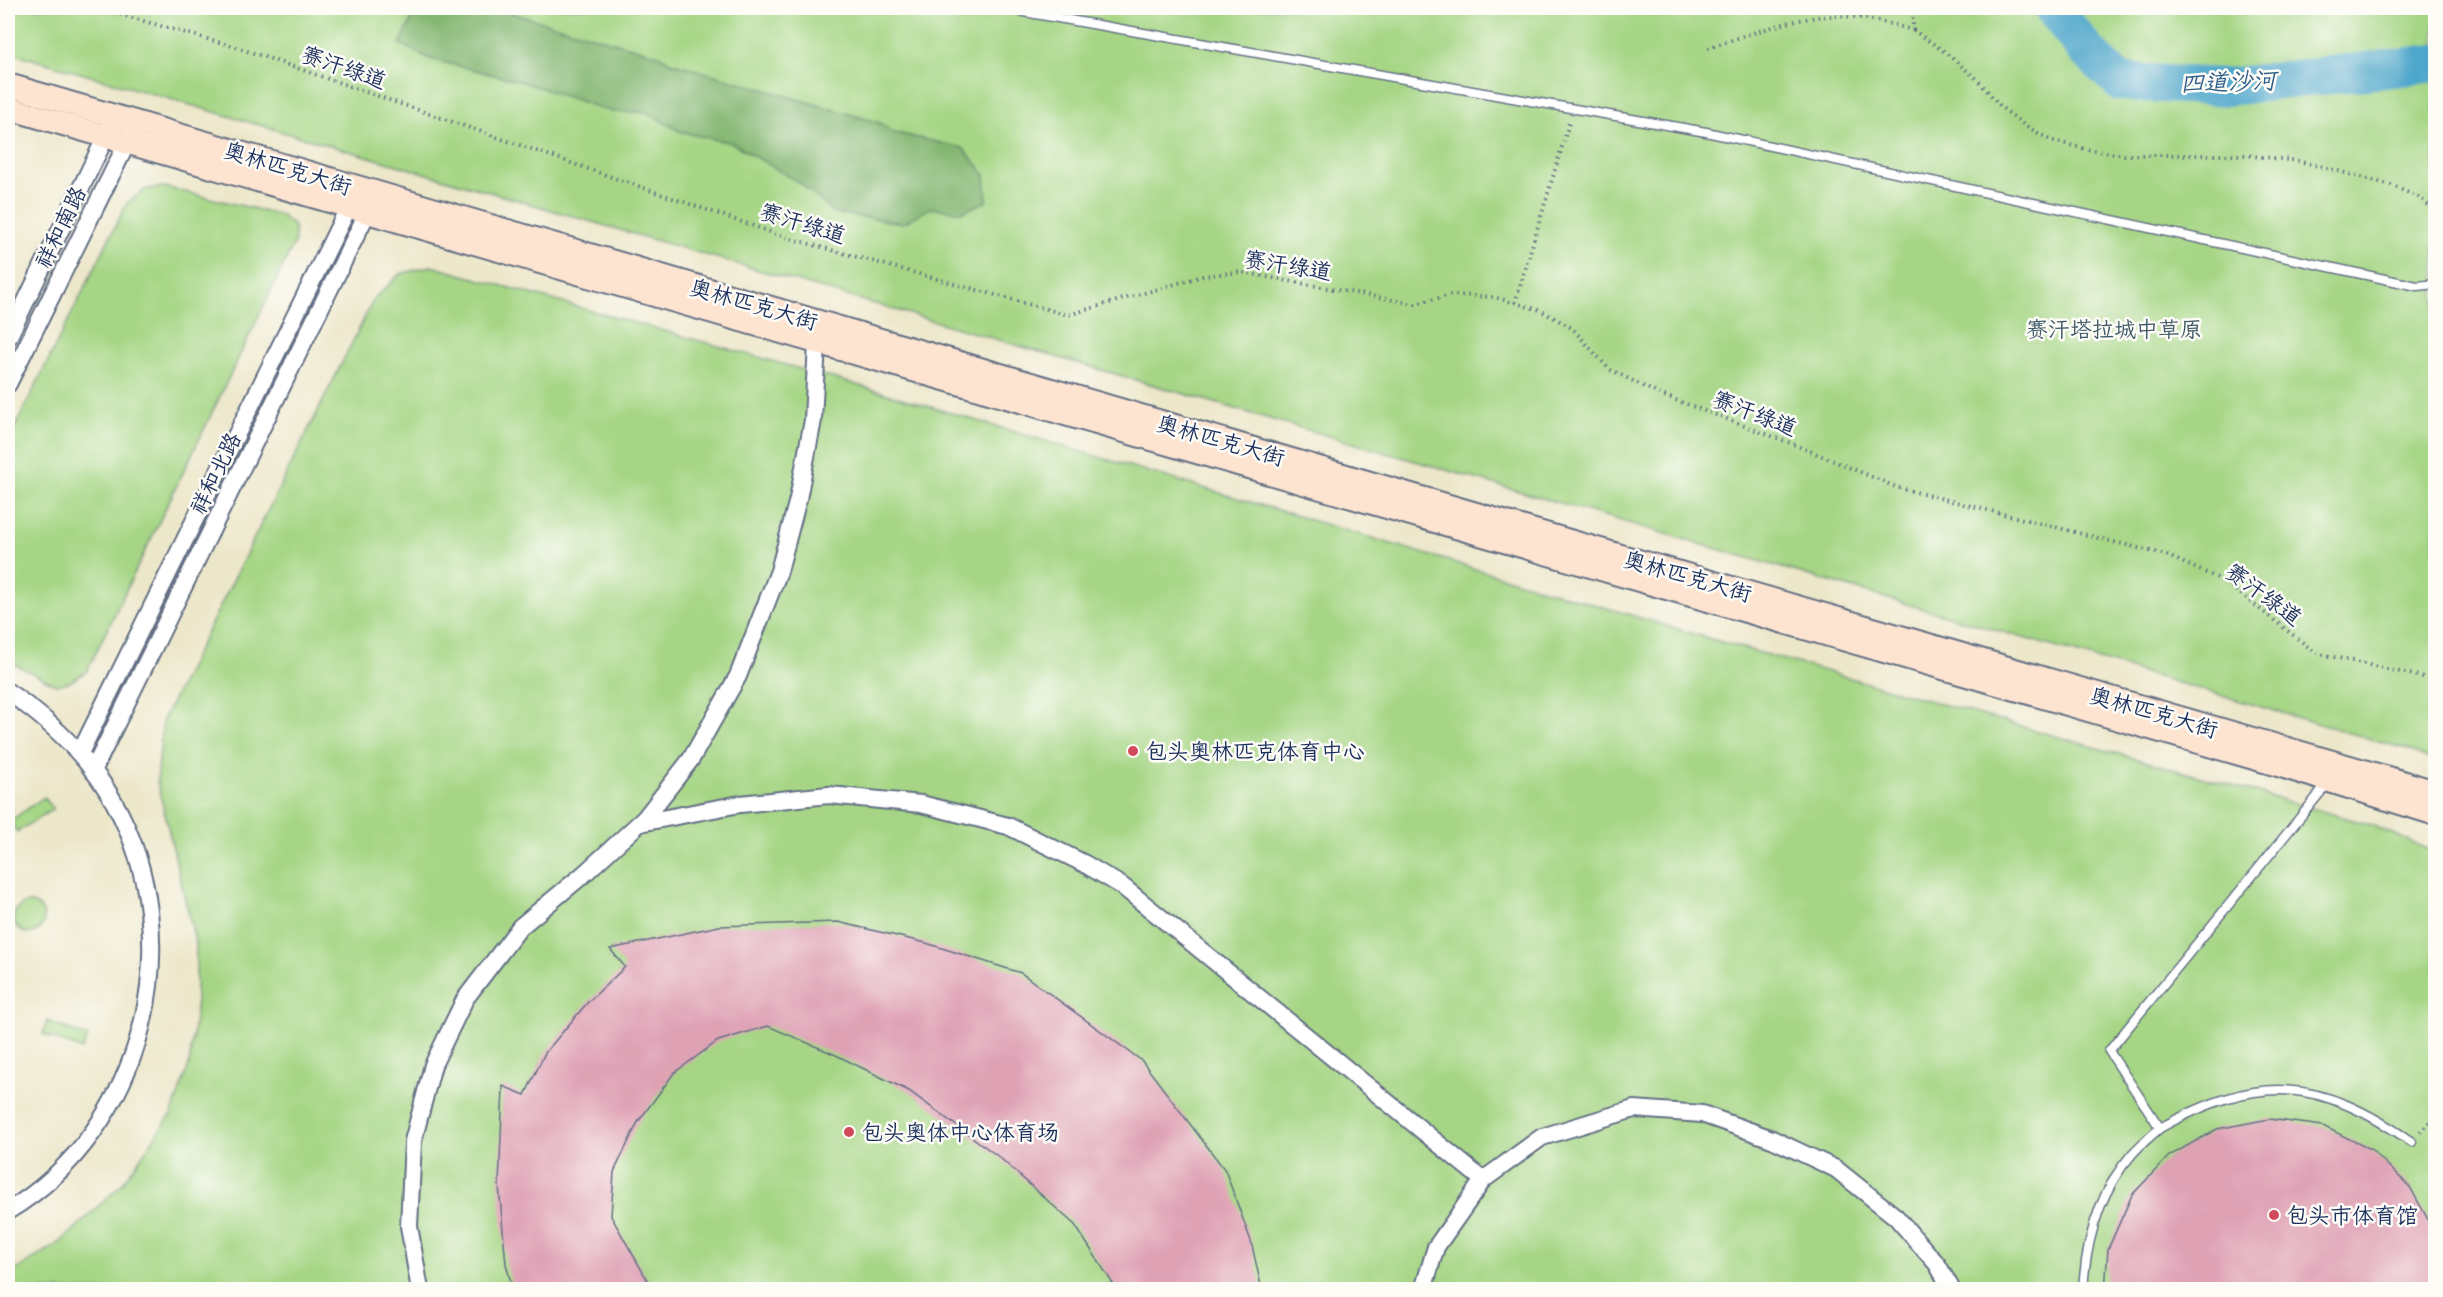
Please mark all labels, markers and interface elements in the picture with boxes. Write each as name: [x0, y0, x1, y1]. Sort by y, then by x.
street label: 赛汗绿道: [297, 39, 390, 97]
water label: 四道沙河: [2179, 64, 2281, 102]
street label: 奥林匹克大街: [220, 135, 355, 204]
street label: 祥和南路: [28, 181, 95, 274]
street label: 赛汗绿道: [756, 197, 849, 252]
street label: 赛汗绿道: [1242, 244, 1334, 289]
street label: 奥林匹克大街: [686, 272, 821, 339]
park label: 赛汗塔拉城中草原: [2026, 315, 2202, 346]
street label: 赛汗绿道: [1708, 384, 1801, 445]
street label: 奥林匹克大街: [1153, 408, 1288, 475]
street label: 祥和北路: [183, 427, 250, 520]
street label: 奥林匹克大街: [1620, 544, 1755, 611]
street label: 赛汗绿道: [2218, 557, 2308, 634]
street label: 奥林匹克大街: [2086, 680, 2221, 747]
place label: 包头奥林匹克体育中心: [1145, 737, 1365, 768]
marker: 包头奥林匹克体育中心: [1126, 744, 1140, 758]
place label: 包头奥体中心体育场: [861, 1118, 1059, 1149]
marker: 包头奥体中心体育场: [842, 1125, 856, 1139]
place label: 包头市体育馆: [2286, 1201, 2418, 1232]
marker: 包头市体育馆: [2267, 1208, 2281, 1222]

